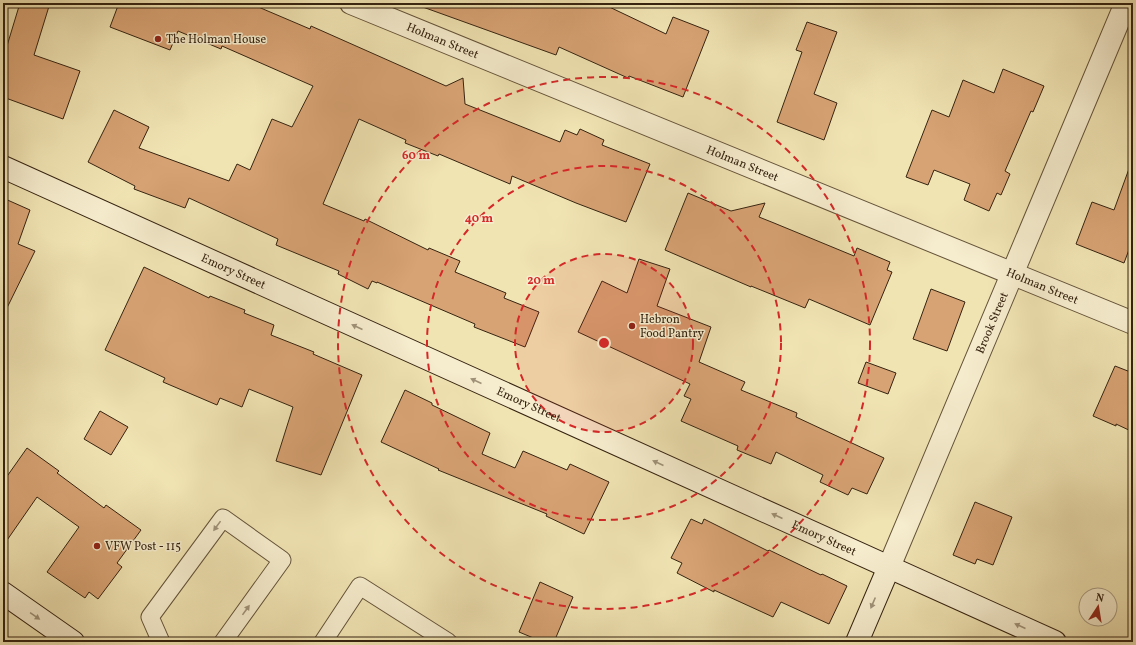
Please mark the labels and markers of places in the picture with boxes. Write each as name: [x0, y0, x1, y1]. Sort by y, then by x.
place label: The Holman House: [166, 32, 266, 48]
marker: The Holman House: [153, 34, 163, 44]
place label: Hebron Food Pantry: [640, 312, 704, 342]
marker: Hebron Food Pantry: [627, 321, 637, 331]
centre of rings: [597, 336, 611, 350]
place label: VFW Post - 115: [105, 539, 181, 555]
marker: VFW Post - 115: [92, 541, 102, 551]

